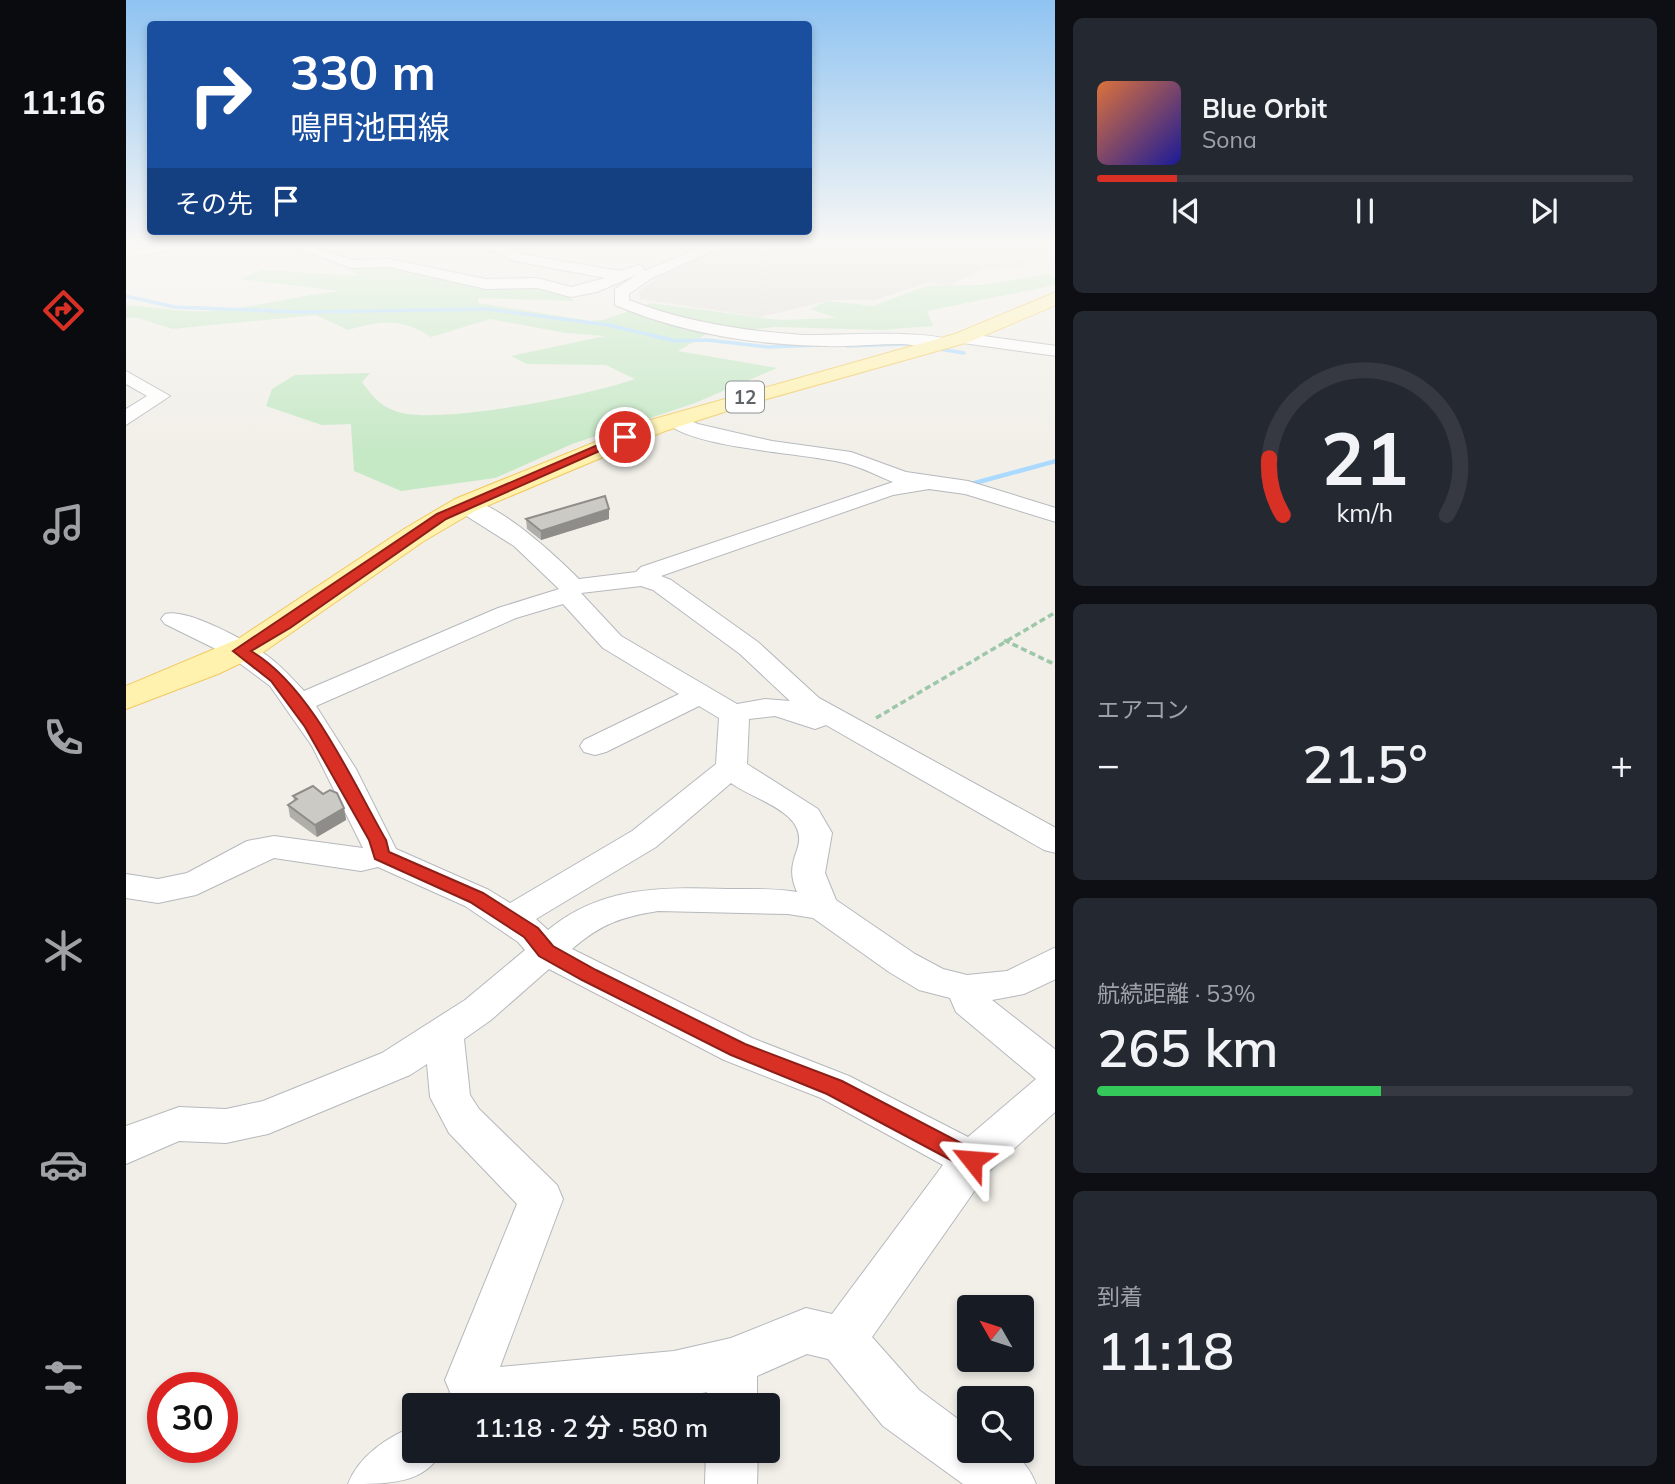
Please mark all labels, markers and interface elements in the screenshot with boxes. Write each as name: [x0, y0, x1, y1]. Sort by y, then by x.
text: 330 m: [290, 41, 436, 102]
icon: right: [175, 49, 266, 140]
text: 11:16: [21, 82, 105, 122]
text: Blue Orbit: [1202, 92, 1327, 125]
text: 鳴門池田線: [290, 107, 450, 147]
text: Sona: [1202, 125, 1257, 154]
icon: arrive: [267, 182, 305, 220]
text: その先: [175, 187, 253, 220]
icon: previous: [1167, 192, 1205, 230]
icon: pause: [1346, 192, 1384, 230]
icon: next: [1525, 192, 1563, 230]
icon: directions: [39, 286, 88, 335]
road number: 12: [726, 382, 764, 412]
pin: [595, 407, 655, 467]
text: 21: [1321, 412, 1409, 503]
icon: arrive: [606, 418, 644, 456]
text: km/h: [1337, 497, 1393, 528]
icon: music: [39, 500, 88, 549]
text: エアコン: [1097, 695, 1189, 724]
icon: phone: [39, 713, 88, 762]
text: 21.5°: [1302, 731, 1428, 796]
text: −: [1097, 740, 1120, 788]
text: +: [1610, 740, 1633, 788]
icon: climate: [39, 926, 88, 975]
text: 航続距離 · 53%: [1097, 979, 1255, 1008]
text: 265 km: [1097, 1015, 1278, 1080]
position arrow: [935, 1123, 1009, 1197]
icon: car: [39, 1140, 88, 1189]
text: 到着: [1097, 1282, 1143, 1311]
north arrow: [957, 1295, 1034, 1372]
map controls: [957, 1295, 1034, 1463]
text: 11:18: [1097, 1318, 1234, 1383]
icon: filters: [39, 1353, 88, 1402]
speed limit sign: 30: [147, 1372, 238, 1463]
button: search: [957, 1386, 1034, 1463]
text: 11:18 · 2 分 · 580 m: [474, 1411, 708, 1444]

